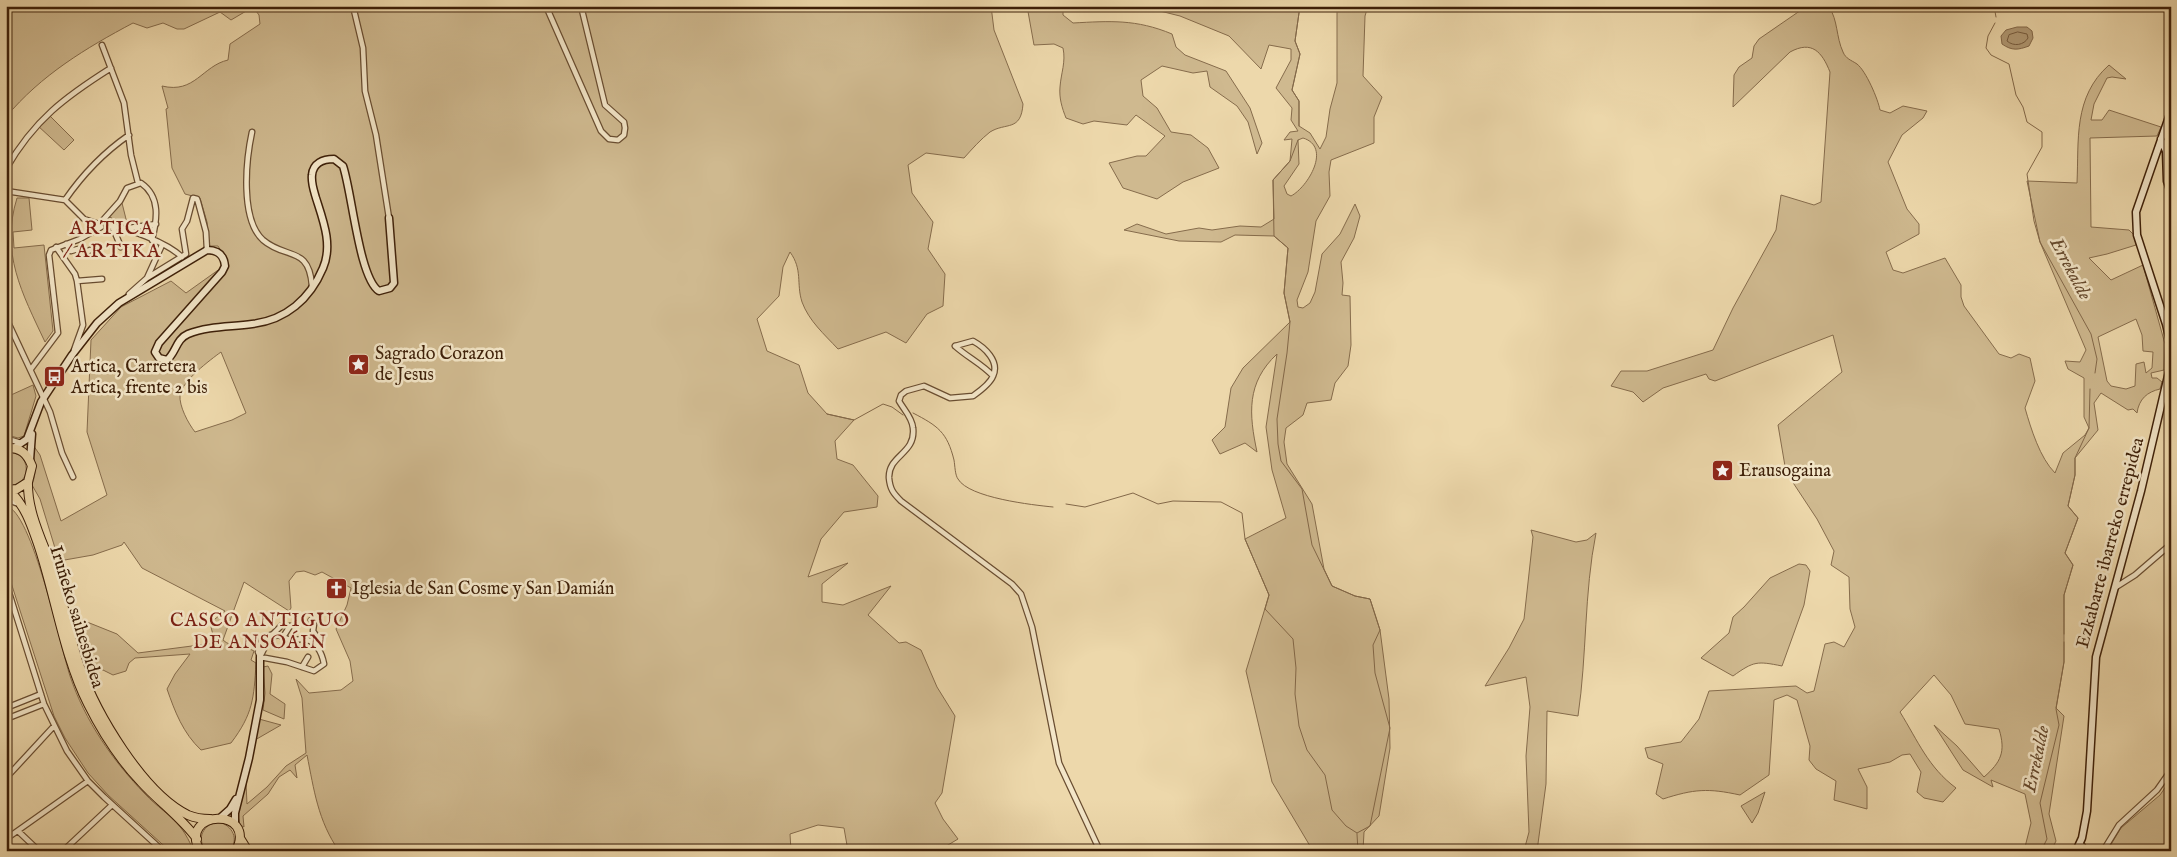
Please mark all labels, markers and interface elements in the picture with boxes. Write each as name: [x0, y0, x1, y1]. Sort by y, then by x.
district label: ARTICA / ARTIKA: [63, 216, 161, 264]
water label: Errekalde: [2043, 233, 2097, 305]
place label: Sagrado Corazon de Jesus: [375, 343, 504, 387]
place icon: Sagrado Corazon de Jesus: [347, 352, 371, 376]
place label: Artica, Carretera Artica, frente 2 bis: [70, 356, 208, 400]
bus stop icon: Artica, Carretera Artica, frente 2 bis: [43, 365, 67, 389]
street label: Ezkabarte ibarreko errepidea: [2072, 435, 2150, 651]
place icon: Erausogaina: [1711, 459, 1735, 483]
place label: Erausogaina: [1739, 460, 1831, 483]
street label: Iruñeko saihesbidea: [43, 543, 109, 691]
church icon: Iglesia de San Cosme y San Damián: [324, 577, 348, 601]
place label: Iglesia de San Cosme y San Damián: [352, 578, 615, 601]
district label: CASCO ANTIGUO DE ANSOÁIN: [170, 609, 350, 655]
water label: Errekalde: [2018, 723, 2056, 796]

